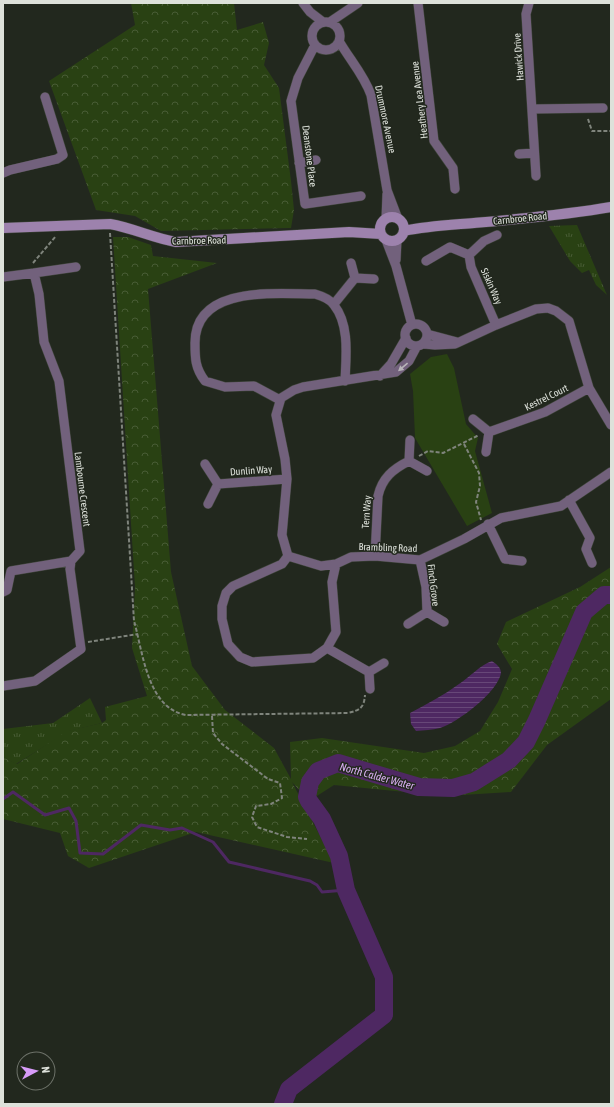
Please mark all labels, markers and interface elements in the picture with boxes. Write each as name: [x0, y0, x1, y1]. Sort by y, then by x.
street label: Hawick Drive: [511, 32, 526, 81]
street label: Heathery Lea Avenue: [409, 60, 430, 139]
street label: Drummore Avenue: [373, 84, 398, 154]
street label: Deanstone Place: [300, 125, 319, 188]
street label: Carnbroe Road: [492, 210, 548, 227]
street label: Carnbroe Road: [172, 235, 227, 246]
street label: Siskin Way: [479, 266, 504, 306]
one-way arrow: [397, 362, 408, 371]
street label: Kestrel Court: [523, 382, 570, 413]
street label: Lambourne Crescent: [72, 451, 93, 527]
street label: Dunlin Way: [230, 464, 272, 477]
street label: Tern Way: [360, 495, 373, 529]
street label: Brambling Road: [358, 541, 418, 554]
street label: Finch Grove: [425, 563, 442, 607]
water label: North Calder Water: [338, 760, 416, 792]
north arrow: [16, 1051, 56, 1091]
text: N: [40, 1066, 52, 1074]

